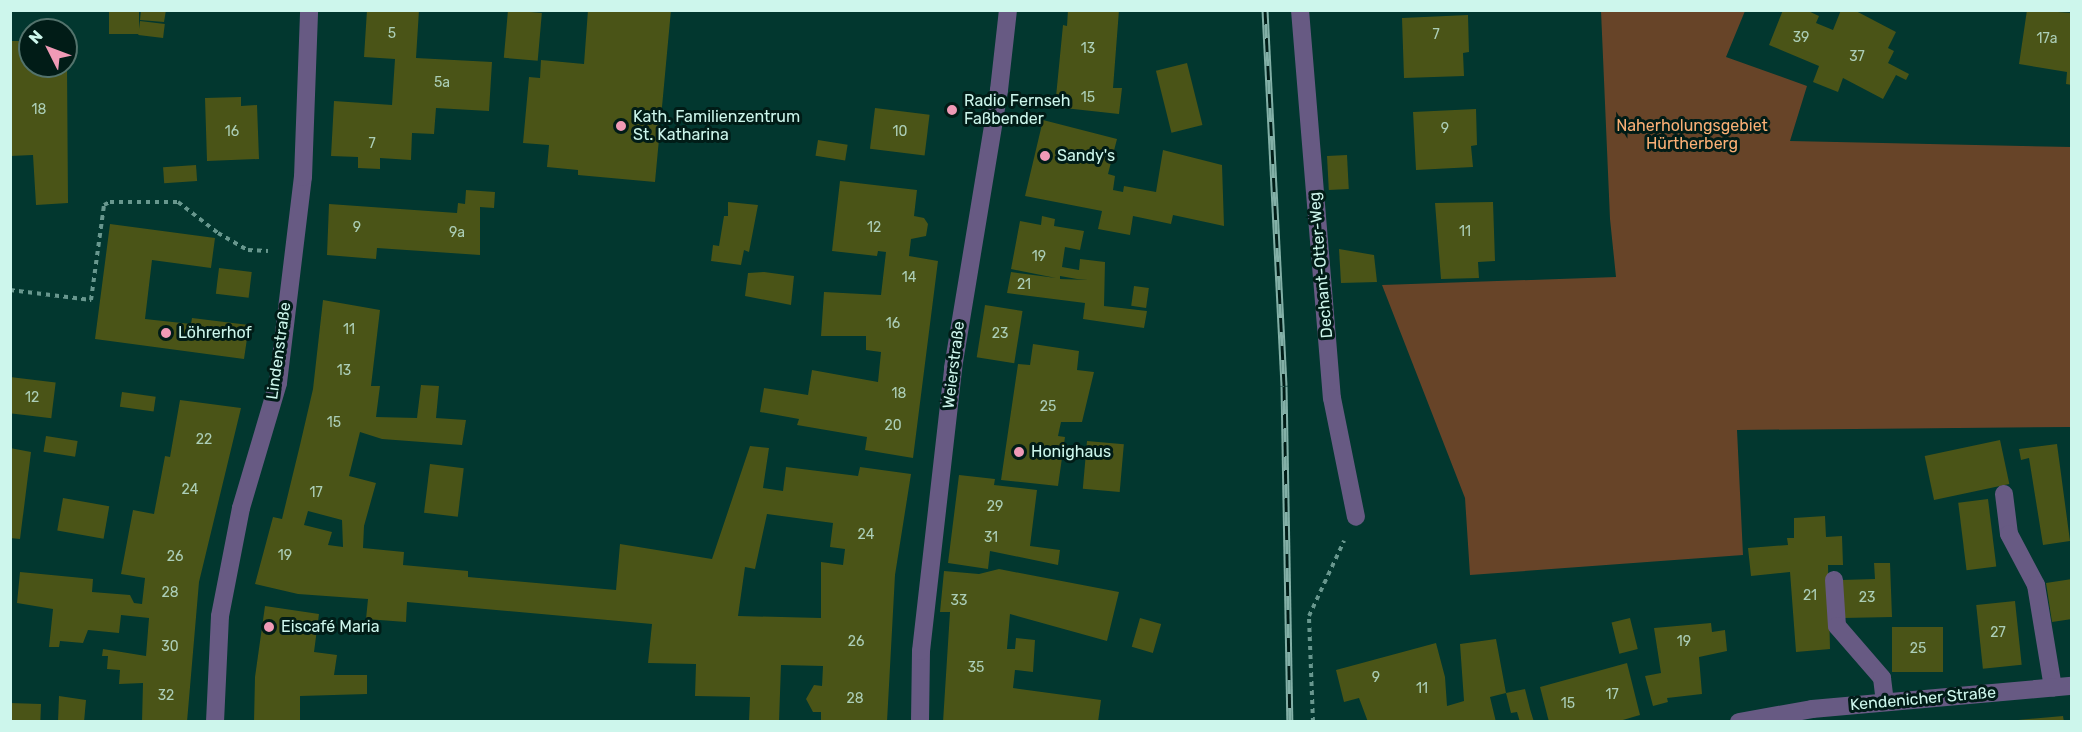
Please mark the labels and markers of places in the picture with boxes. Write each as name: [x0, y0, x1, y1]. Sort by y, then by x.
place label: Radio Fernseh Faßbender: [964, 91, 1071, 129]
marker: Radio Fernseh Faßbender: [945, 103, 959, 117]
place label: Kath. Familienzentrum St. Katharina: [633, 107, 800, 145]
marker: Kath. Familienzentrum St. Katharina: [614, 119, 628, 133]
place label: Sandy's: [1057, 146, 1115, 166]
marker: Sandy's: [1038, 149, 1052, 163]
place label: Löhrerhof: [178, 323, 252, 343]
marker: Löhrerhof: [159, 326, 173, 340]
place label: Honighaus: [1031, 442, 1111, 462]
marker: Honighaus: [1012, 445, 1026, 459]
place label: Eiscafé Maria: [281, 617, 380, 637]
marker: Eiscafé Maria: [262, 620, 276, 634]

